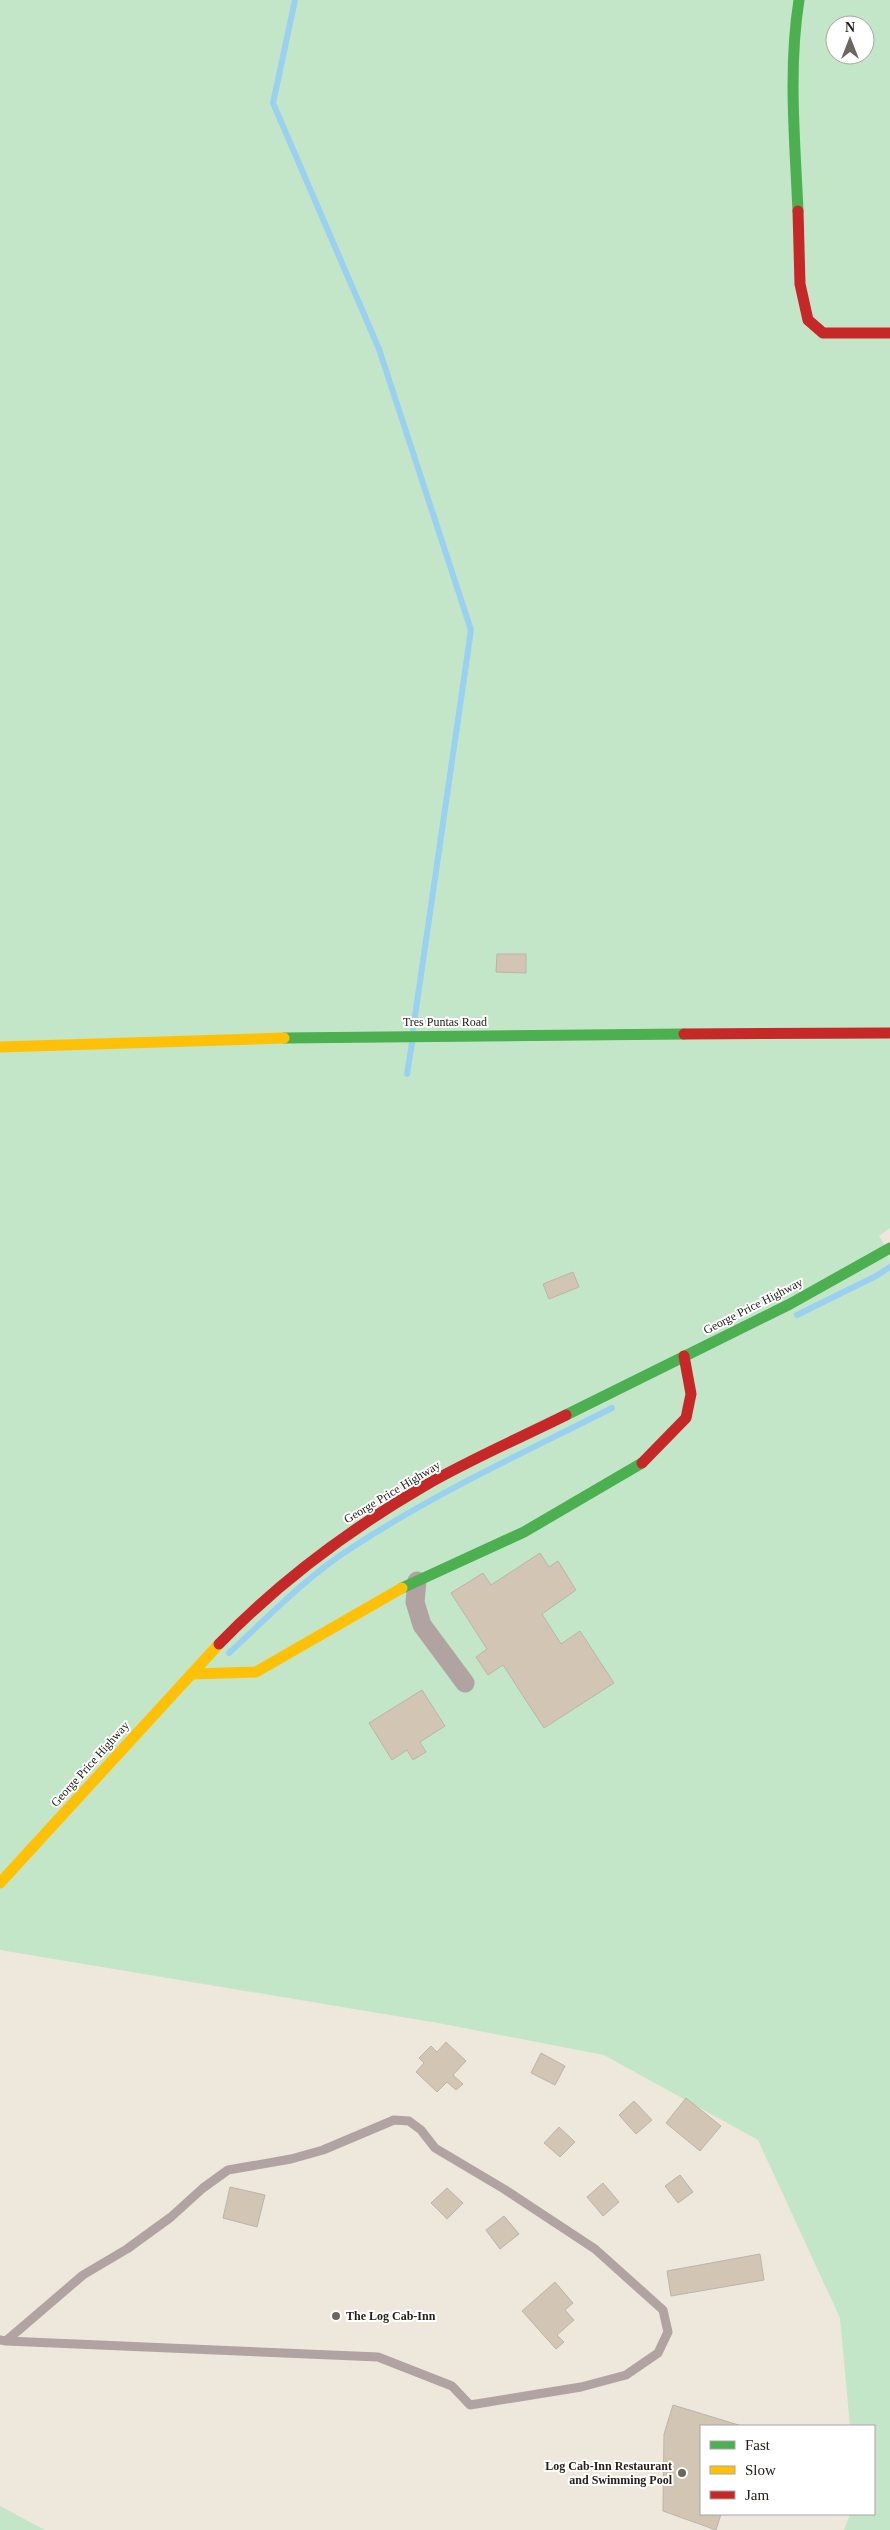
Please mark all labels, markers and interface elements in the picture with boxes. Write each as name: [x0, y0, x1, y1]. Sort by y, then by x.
north arrow: [825, 15, 875, 65]
text: N: [845, 20, 855, 35]
street label: Tres Puntas Road: [403, 1015, 487, 1029]
street label: George Price Highway: [701, 1275, 805, 1337]
street label: George Price Highway: [341, 1458, 443, 1526]
street label: George Price Highway: [48, 1719, 132, 1809]
place label: The Log Cab-Inn: [346, 2309, 436, 2323]
marker: The Log Cab-Inn: [330, 2310, 342, 2322]
legend: [700, 2425, 875, 2515]
text: Fast: [745, 2437, 771, 2453]
place label: Log Cab-Inn Restaurant and Swimming Pool: [545, 2459, 673, 2487]
text: Slow: [745, 2462, 776, 2478]
marker: Log Cab-Inn Restaurant and Swimming Pool: [676, 2467, 688, 2479]
text: Jam: [745, 2487, 769, 2503]

